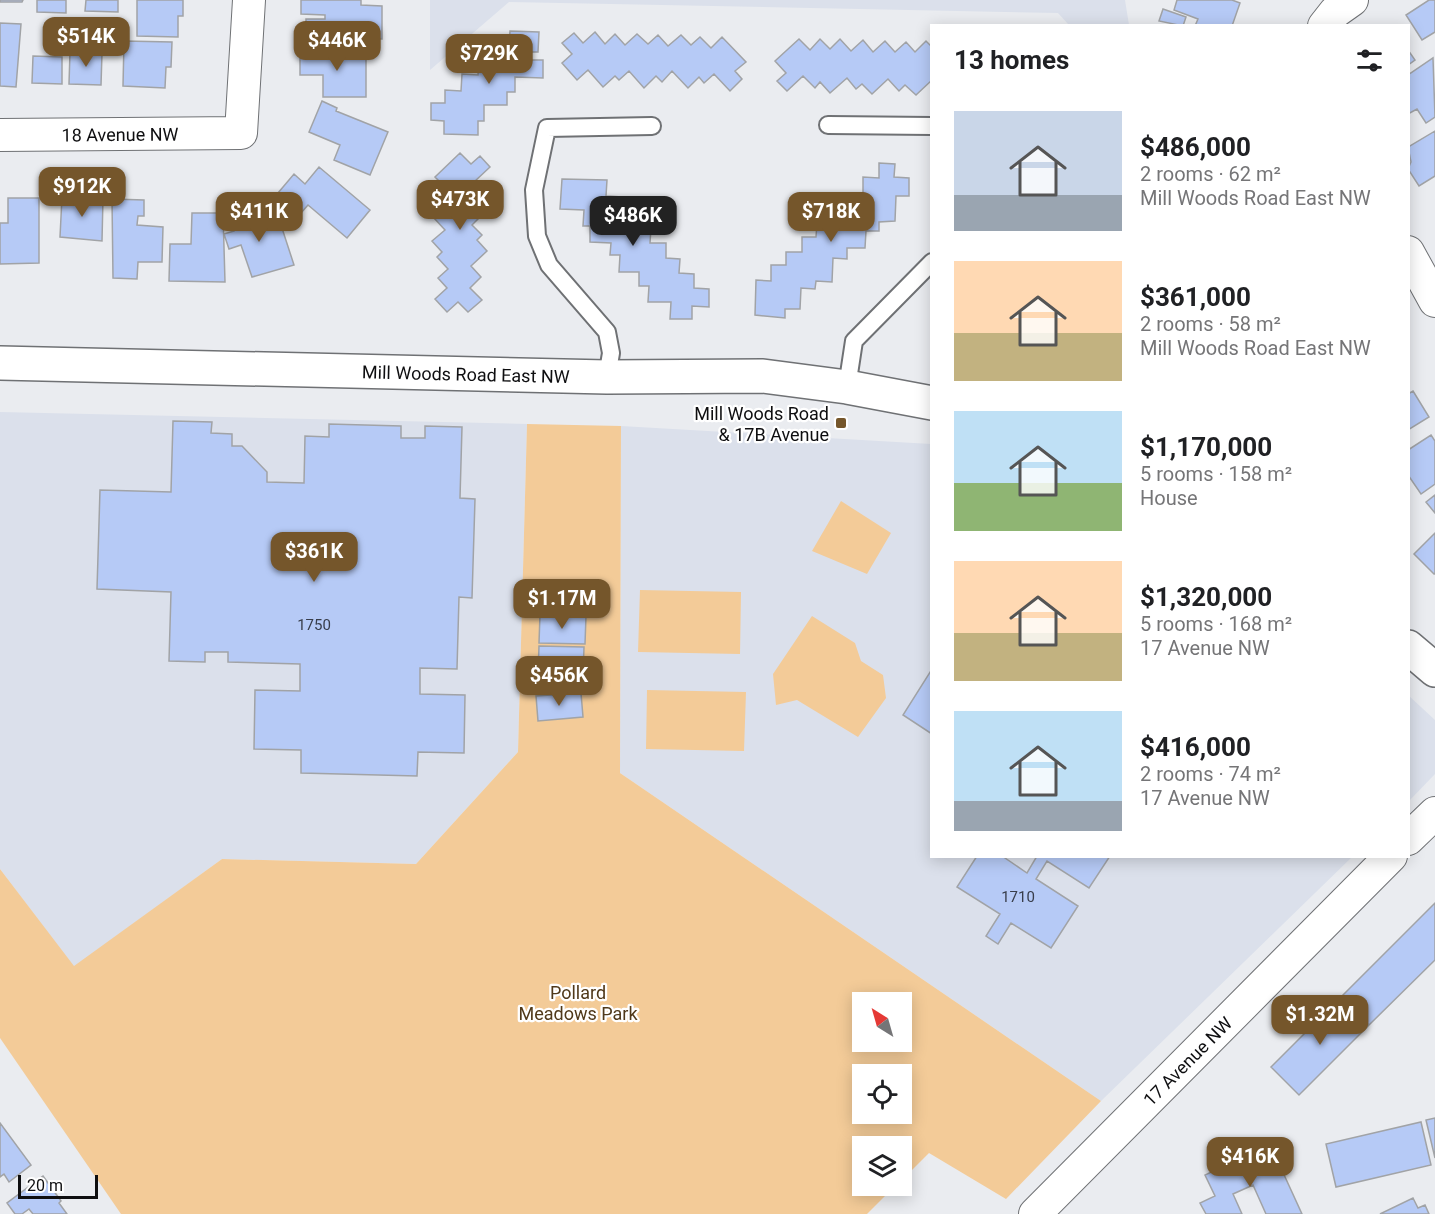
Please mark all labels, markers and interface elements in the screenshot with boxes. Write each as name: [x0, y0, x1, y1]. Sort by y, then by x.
pin: $514K: [44, 17, 128, 68]
pin: $446K: [295, 21, 379, 72]
text: $514K: [57, 24, 115, 48]
text: $446K: [308, 28, 366, 52]
pin: $729K: [447, 34, 531, 85]
text: $729K: [460, 41, 518, 65]
icon: filters: [1353, 44, 1386, 77]
text: 13 homes: [954, 45, 1069, 75]
street label: 18 Avenue NW: [61, 123, 179, 145]
text: $486,000: [1140, 132, 1251, 162]
icon: home: [1002, 135, 1074, 207]
text: 2 rooms · 62 m²: [1140, 162, 1281, 186]
pin: $912K: [40, 167, 124, 218]
text: $912K: [53, 174, 111, 198]
pin: $473K: [418, 180, 502, 231]
text: Mill Woods Road East NW: [1140, 186, 1371, 210]
text: $473K: [431, 187, 489, 211]
pin: $411K: [217, 192, 301, 243]
pin: $718K: [789, 192, 873, 243]
pin: $486K: [591, 196, 675, 247]
text: $411K: [230, 199, 288, 223]
text: $718K: [802, 199, 860, 223]
text: $486K: [604, 203, 662, 227]
text: $361,000: [1140, 282, 1251, 312]
icon: home: [1002, 285, 1074, 357]
text: 2 rooms · 58 m²: [1140, 312, 1281, 336]
text: Mill Woods Road East NW: [1140, 336, 1371, 360]
street label: Mill Woods Road East NW: [362, 361, 570, 387]
place label: Mill Woods Road & 17B Avenue: [694, 403, 829, 445]
marker: Mill Woods Road & 17B Avenue: [834, 416, 848, 430]
text: $1,170,000: [1140, 432, 1272, 462]
icon: home: [1002, 435, 1074, 507]
text: 5 rooms · 158 m²: [1140, 462, 1292, 486]
text: House: [1140, 486, 1198, 510]
pin: $361K: [272, 532, 356, 583]
text: $361K: [285, 539, 343, 563]
pin: $1.17M: [513, 579, 611, 630]
text: $1,320,000: [1140, 582, 1272, 612]
icon: home: [1002, 585, 1074, 657]
text: $1.17M: [527, 586, 597, 610]
text: 5 rooms · 168 m²: [1140, 612, 1292, 636]
house number: 1750: [297, 616, 331, 634]
text: 17 Avenue NW: [1140, 636, 1270, 660]
pin: $456K: [517, 656, 601, 707]
text: $456K: [530, 663, 588, 687]
text: $416,000: [1140, 732, 1251, 762]
icon: home: [1002, 735, 1074, 807]
text: 2 rooms · 74 m²: [1140, 762, 1281, 786]
text: 17 Avenue NW: [1140, 786, 1270, 810]
house number: 1710: [1001, 888, 1035, 906]
park label: Pollard Meadows Park: [518, 982, 638, 1024]
north arrow: [852, 992, 912, 1052]
map controls: [852, 992, 912, 1196]
pin: $1.32M: [1271, 995, 1369, 1046]
text: $1.32M: [1285, 1002, 1355, 1026]
street label: 17 Avenue NW: [1139, 1012, 1236, 1110]
button: locate: [852, 1064, 912, 1124]
button: layers: [852, 1136, 912, 1196]
pin: $416K: [1208, 1137, 1292, 1188]
text: $416K: [1221, 1144, 1279, 1168]
scale bar: [18, 1172, 98, 1200]
text: 20 m: [27, 1176, 63, 1195]

